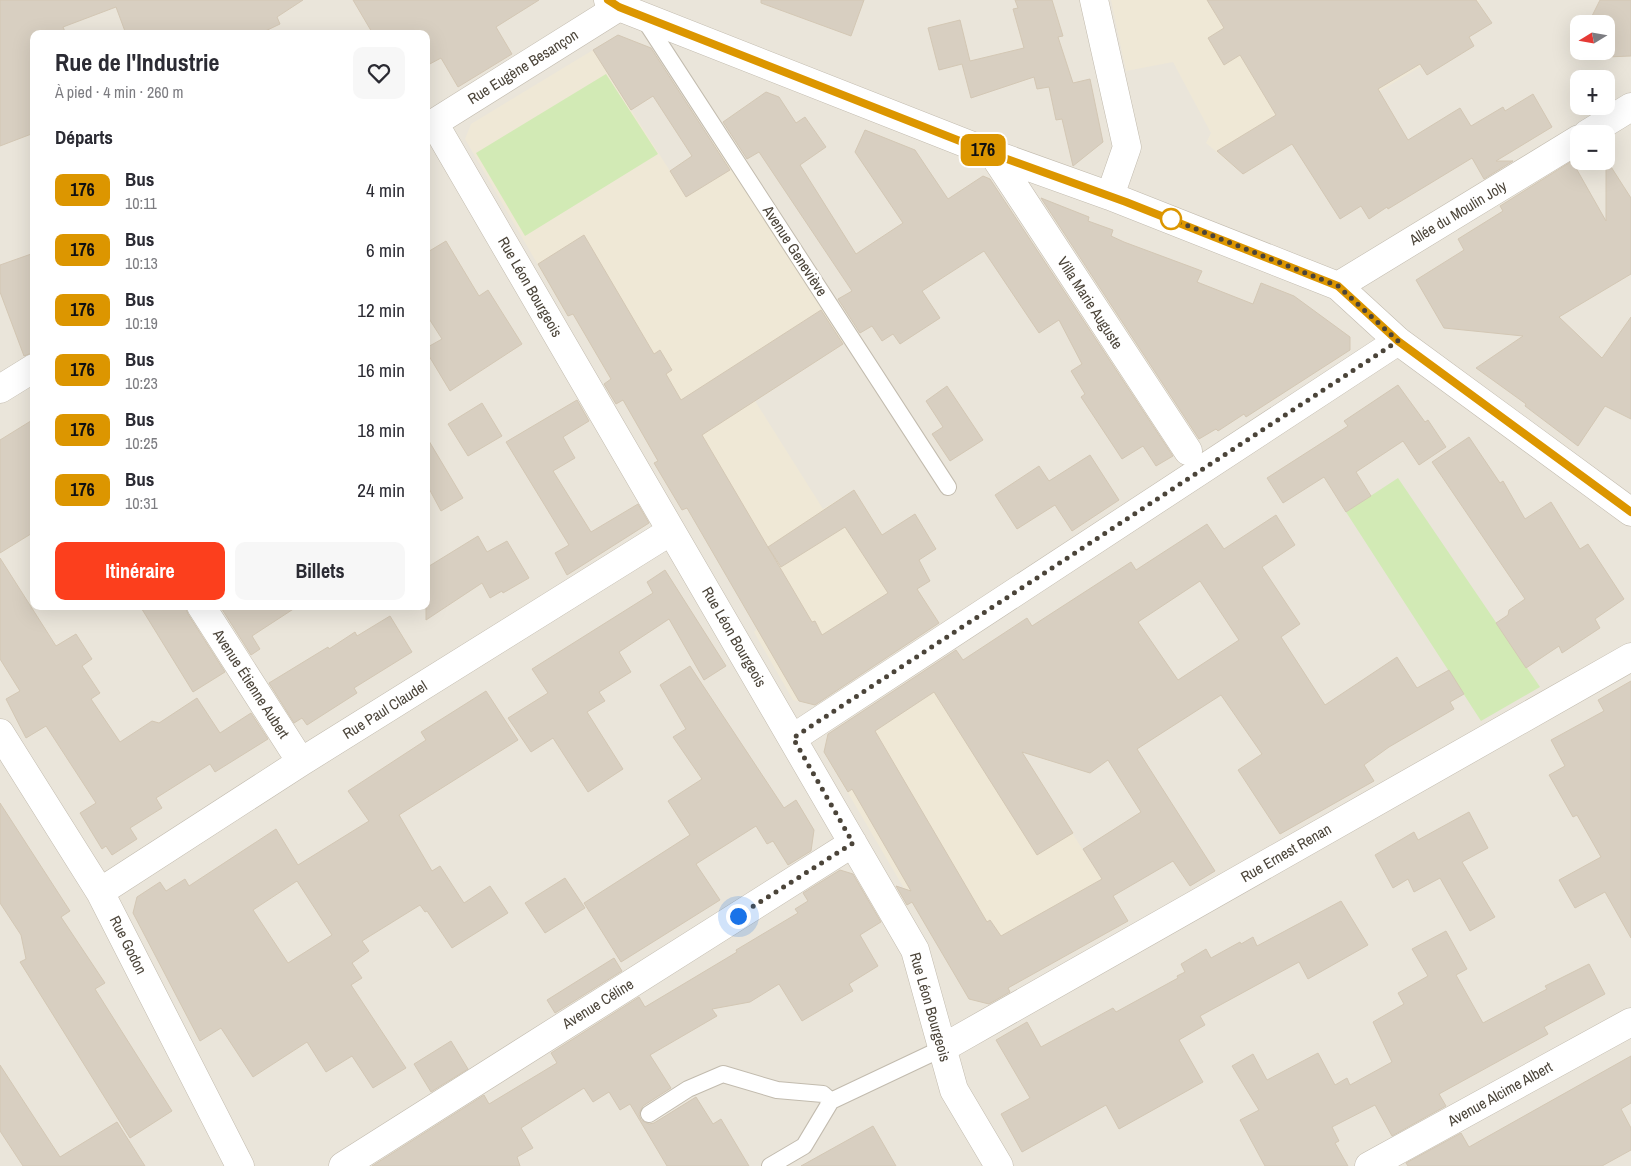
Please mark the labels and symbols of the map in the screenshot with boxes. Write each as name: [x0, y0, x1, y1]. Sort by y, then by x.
north arrow: [1570, 15, 1615, 60]
street label: Rue Eugène Besançon: [464, 24, 582, 109]
line badge: 176: [954, 134, 1012, 166]
street label: Allée du Moulin Joly: [1404, 175, 1511, 250]
street label: Avenue Geneviève: [758, 200, 833, 300]
unlabelled marker: [1160, 208, 1182, 230]
street label: Rue Léon Bourgeois: [493, 233, 568, 341]
street label: Villa Marie Auguste: [1053, 252, 1128, 353]
street label: Rue Léon Bourgeois: [697, 583, 772, 691]
street label: Avenue Étienne Aubert: [208, 624, 295, 743]
street label: Rue Paul Claudel: [339, 675, 431, 744]
street label: Rue Ernest Renan: [1237, 818, 1335, 887]
your location: [726, 904, 751, 929]
street label: Rue Godon: [105, 912, 152, 978]
street label: Rue Léon Bourgeois: [905, 950, 956, 1064]
street label: Avenue Céline: [557, 973, 638, 1034]
street label: Avenue Alcime Albert: [1443, 1056, 1556, 1132]

